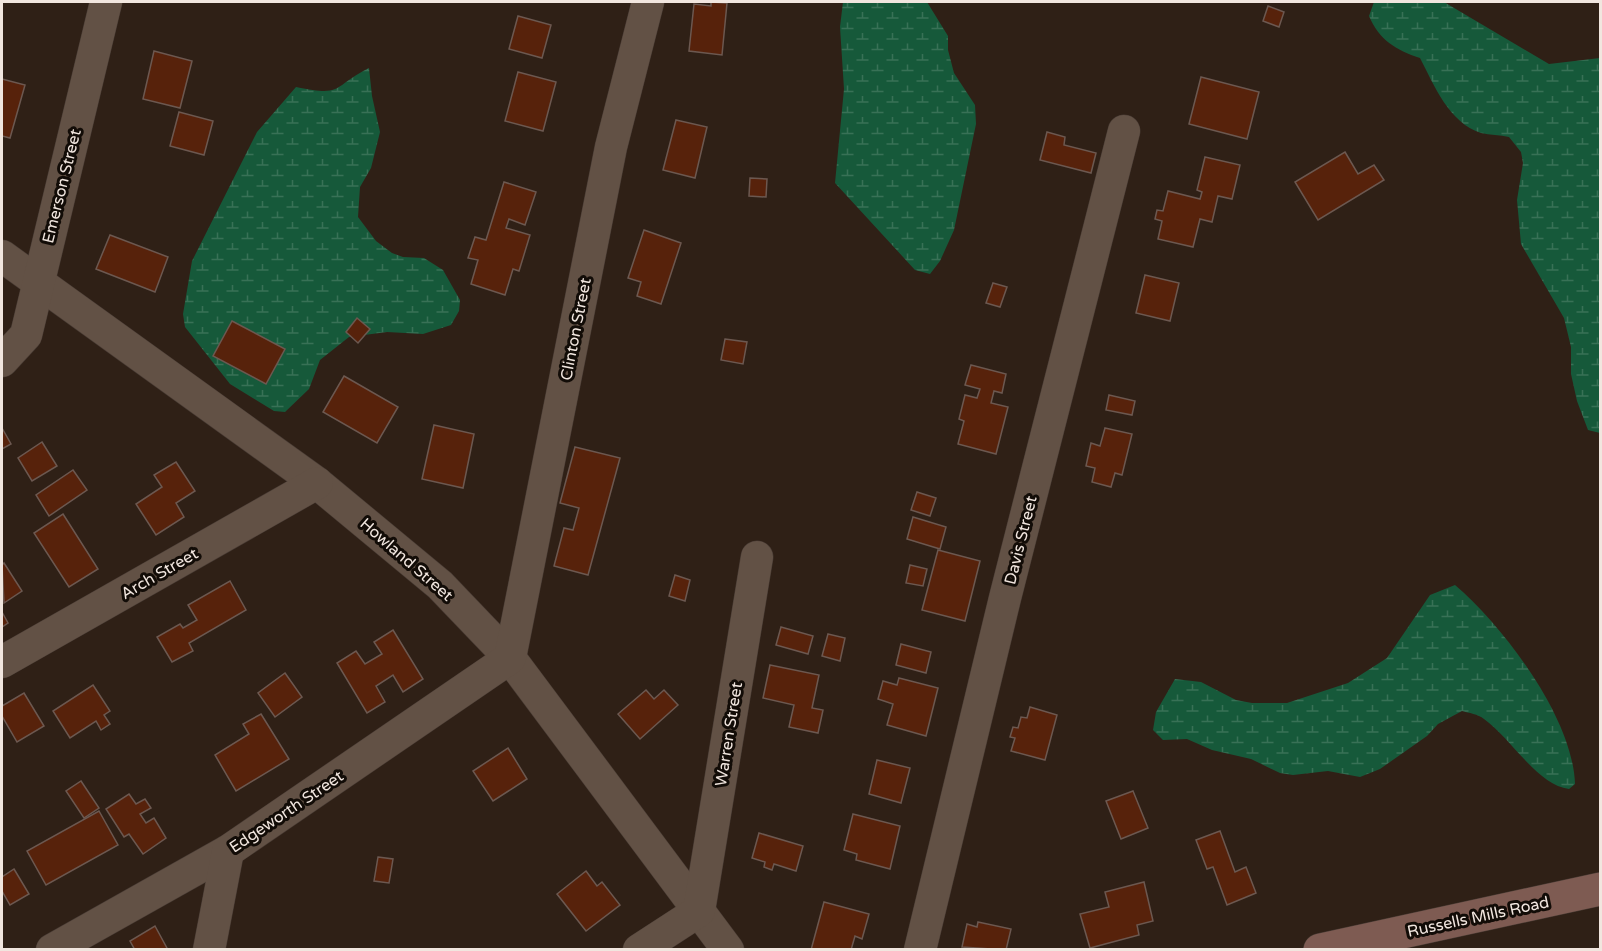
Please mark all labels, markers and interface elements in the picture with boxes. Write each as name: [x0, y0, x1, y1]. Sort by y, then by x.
street label: Emerson Street: [38, 127, 86, 245]
street label: Clinton Street: [556, 276, 596, 382]
street label: Davis Street: [1000, 494, 1042, 587]
street label: Howland Street: [356, 514, 457, 606]
street label: Arch Street: [117, 544, 202, 604]
street label: Warren Street: [711, 681, 747, 788]
street label: Edgeworth Street: [226, 766, 347, 857]
street label: Russells Mills Road: [1405, 892, 1551, 942]

